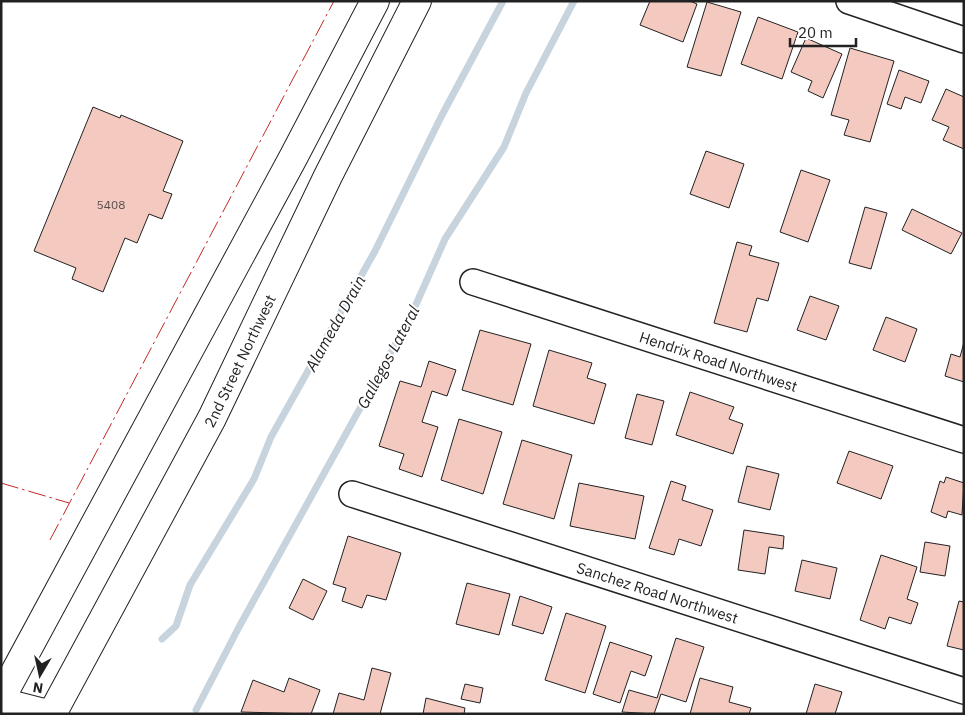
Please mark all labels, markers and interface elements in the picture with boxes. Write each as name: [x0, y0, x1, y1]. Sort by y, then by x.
scale bar: [790, 15, 856, 47]
text: 20 m: [798, 23, 833, 42]
house number: 5408: [97, 197, 125, 212]
water label: Alameda Drain: [300, 272, 370, 375]
street label: 2nd Street Northwest: [199, 291, 279, 430]
water label: Gallegos Lateral: [352, 301, 424, 412]
street label: Hendrix Road Northwest: [637, 327, 800, 395]
street label: Sanchez Road Northwest: [574, 557, 741, 627]
north arrow: [15, 650, 65, 700]
text: N: [32, 678, 44, 698]

